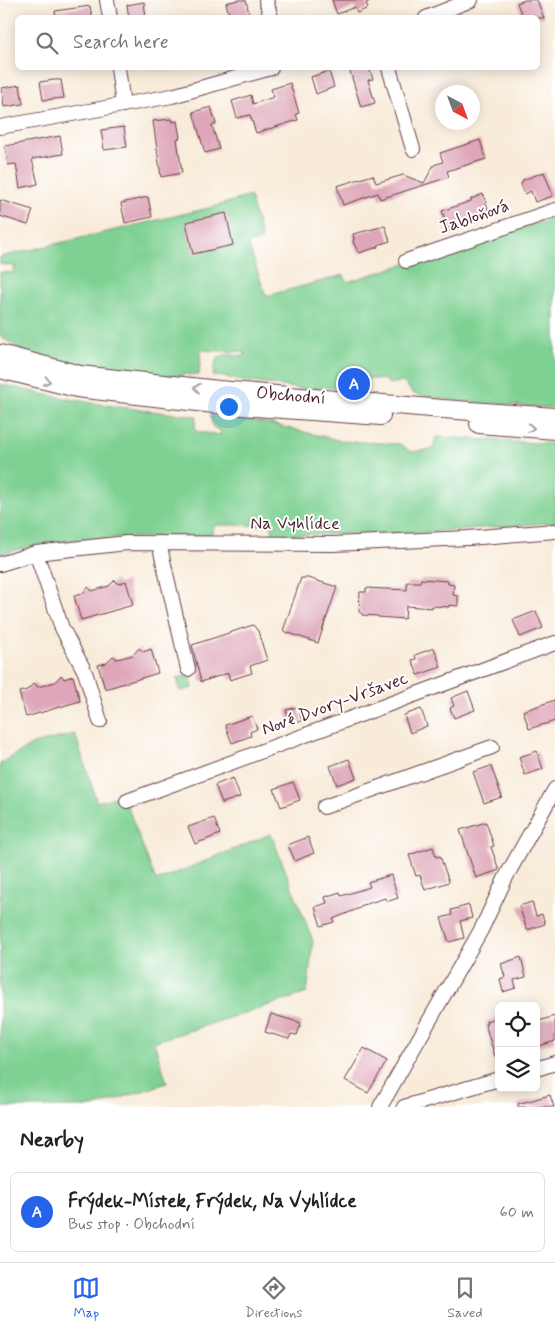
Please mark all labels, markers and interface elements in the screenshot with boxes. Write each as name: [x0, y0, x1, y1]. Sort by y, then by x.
search box: [15, 15, 540, 70]
icon: search: [33, 29, 61, 57]
text: Search here: [73, 30, 169, 55]
north arrow: [435, 85, 480, 130]
street label: Jabloňová: [436, 194, 512, 240]
pin: A: [338, 365, 370, 403]
one-way arrow: [43, 376, 52, 386]
street label: Obchodní: [255, 381, 327, 411]
one-way arrow: [193, 383, 201, 394]
your location: [216, 394, 242, 420]
one-way arrow: [528, 422, 536, 433]
street label: Na Vyhlídce: [250, 512, 340, 536]
street label: Nové Dvory-Vršavec: [259, 666, 411, 742]
map controls: [495, 1002, 540, 1092]
button: locate: [495, 1002, 540, 1047]
button: layers: [495, 1047, 540, 1092]
text: Nearby: [20, 1126, 84, 1154]
text: Frýdek-Místek, Frýdek, Na Vyhlídce: [68, 1189, 356, 1214]
text: A: [32, 1202, 42, 1223]
text: 60 m: [500, 1202, 534, 1223]
text: Bus stop · Obchodní: [68, 1214, 195, 1235]
tab: Map: [72, 1274, 100, 1322]
tab: Directions: [245, 1274, 303, 1322]
tab: Saved: [447, 1274, 483, 1322]

